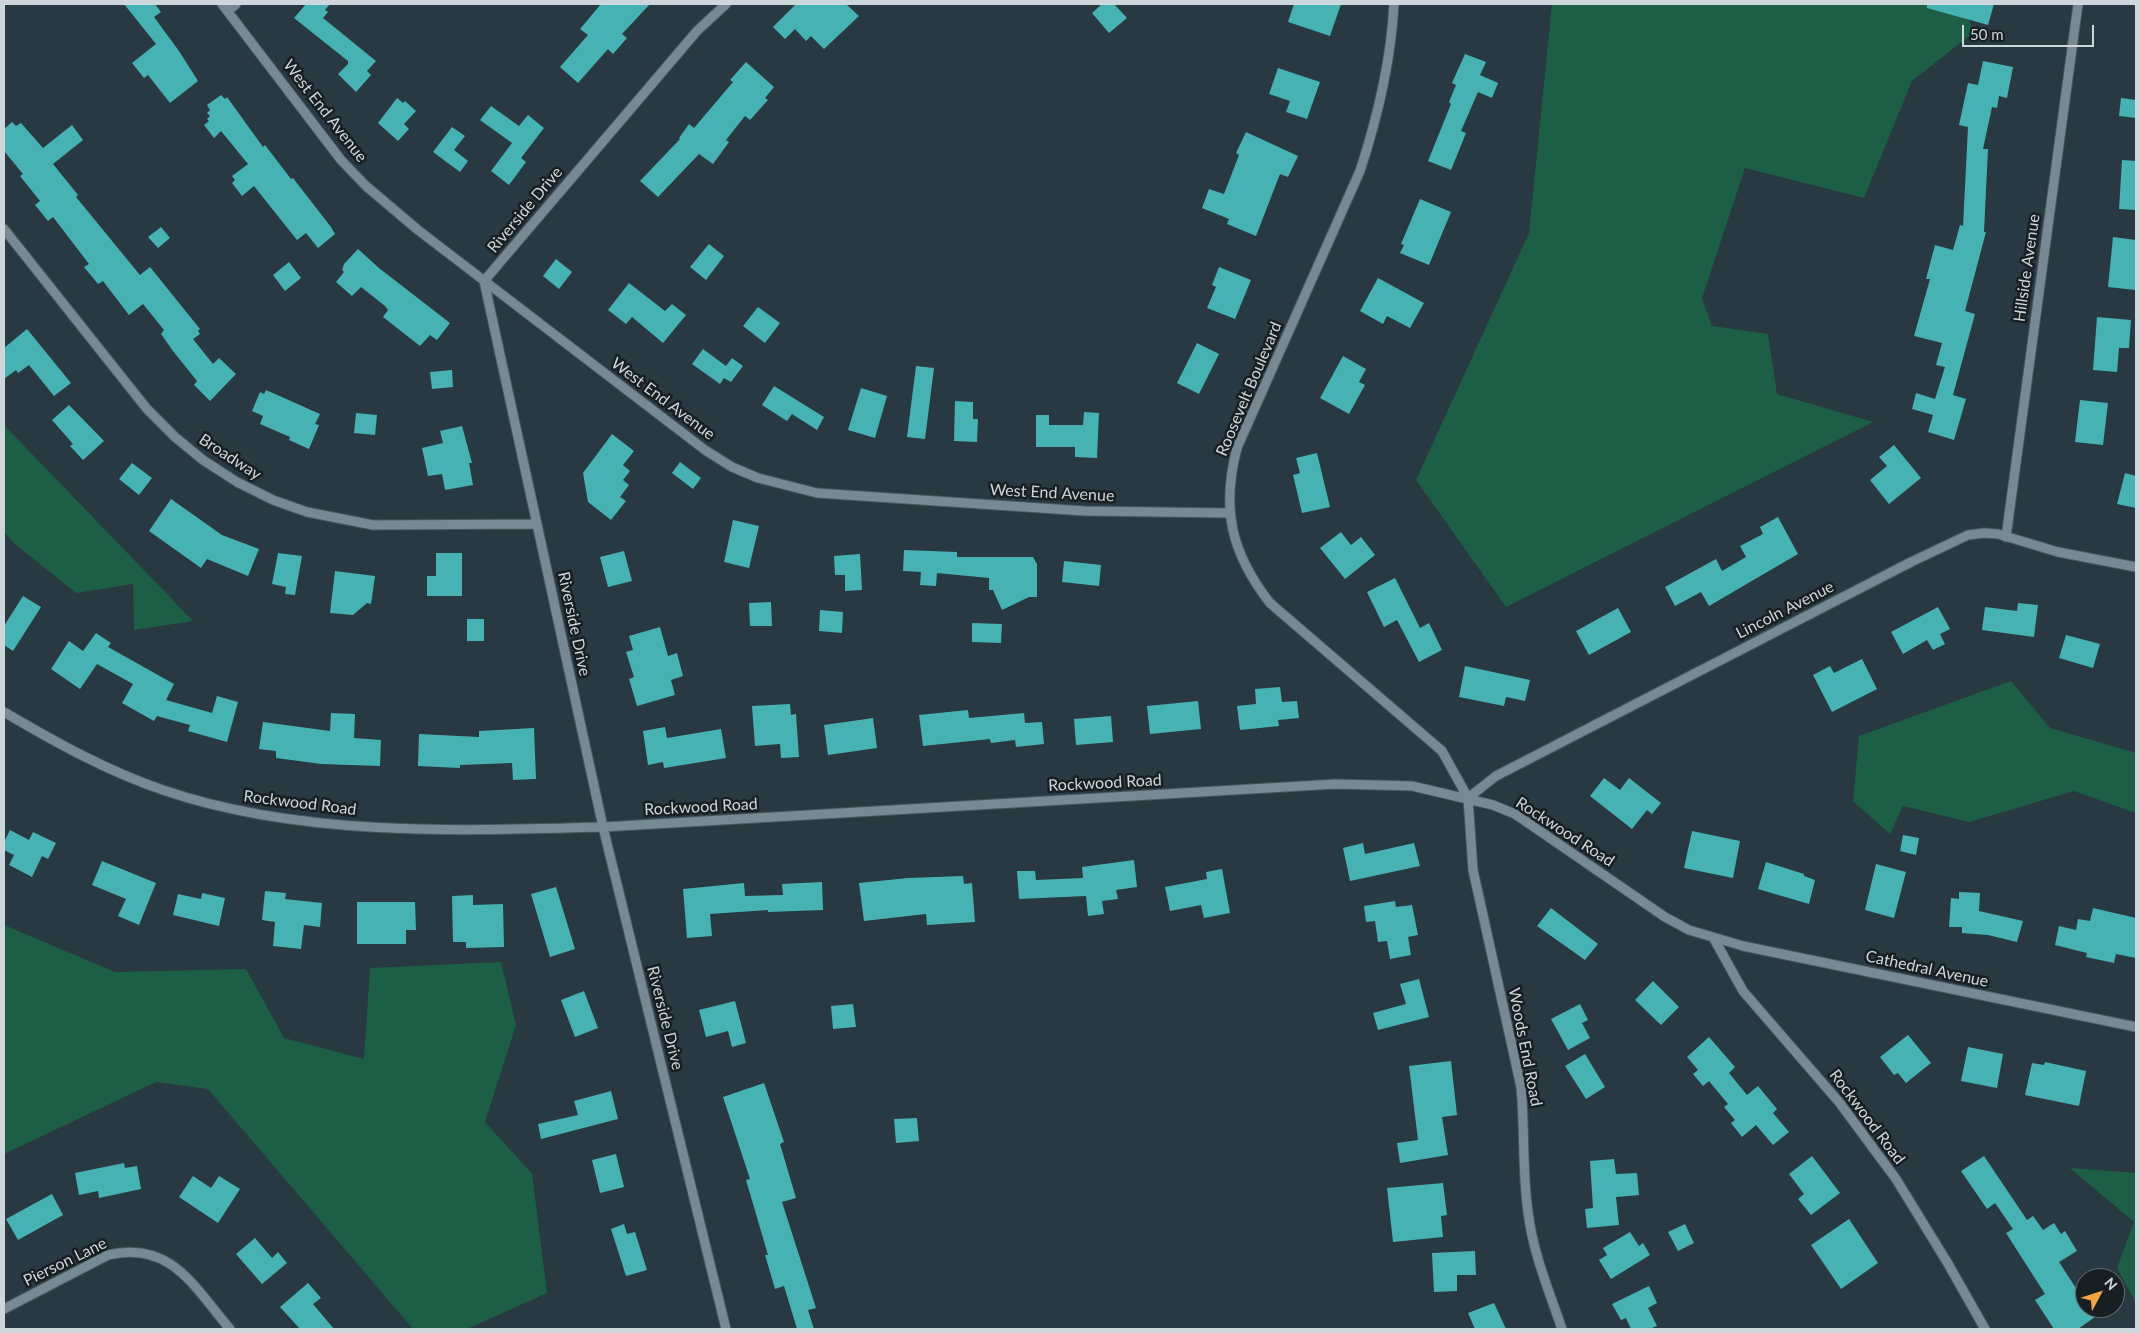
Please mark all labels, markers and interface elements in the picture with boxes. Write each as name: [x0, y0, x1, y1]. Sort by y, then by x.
scale bar: [1965, 15, 2098, 47]
text: 50 m: [1970, 25, 2004, 43]
street label: West End Avenue: [279, 56, 371, 166]
street label: Riverside Drive: [483, 163, 567, 257]
street label: Hillside Avenue: [2010, 213, 2044, 323]
street label: Roosevelt Boulevard: [1212, 319, 1286, 459]
street label: West End Avenue: [607, 354, 719, 444]
street label: Broadway: [195, 430, 265, 484]
street label: West End Avenue: [989, 480, 1115, 506]
street label: Riverside Drive: [554, 570, 594, 678]
street label: Lincoln Avenue: [1733, 577, 1837, 643]
street label: Rockwood Road: [1048, 770, 1162, 796]
street label: Rockwood Road: [243, 787, 357, 819]
street label: Rockwood Road: [1512, 793, 1618, 871]
street label: Rockwood Road: [644, 794, 758, 820]
street label: Cathedral Avenue: [1864, 947, 1990, 991]
street label: Riverside Drive: [643, 964, 687, 1072]
street label: Woods End Road: [1504, 986, 1546, 1108]
street label: Rockwood Road: [1825, 1066, 1909, 1168]
street label: Pierson Lane: [20, 1234, 110, 1290]
north arrow: [2075, 1268, 2125, 1318]
text: N: [2101, 1274, 2121, 1293]

